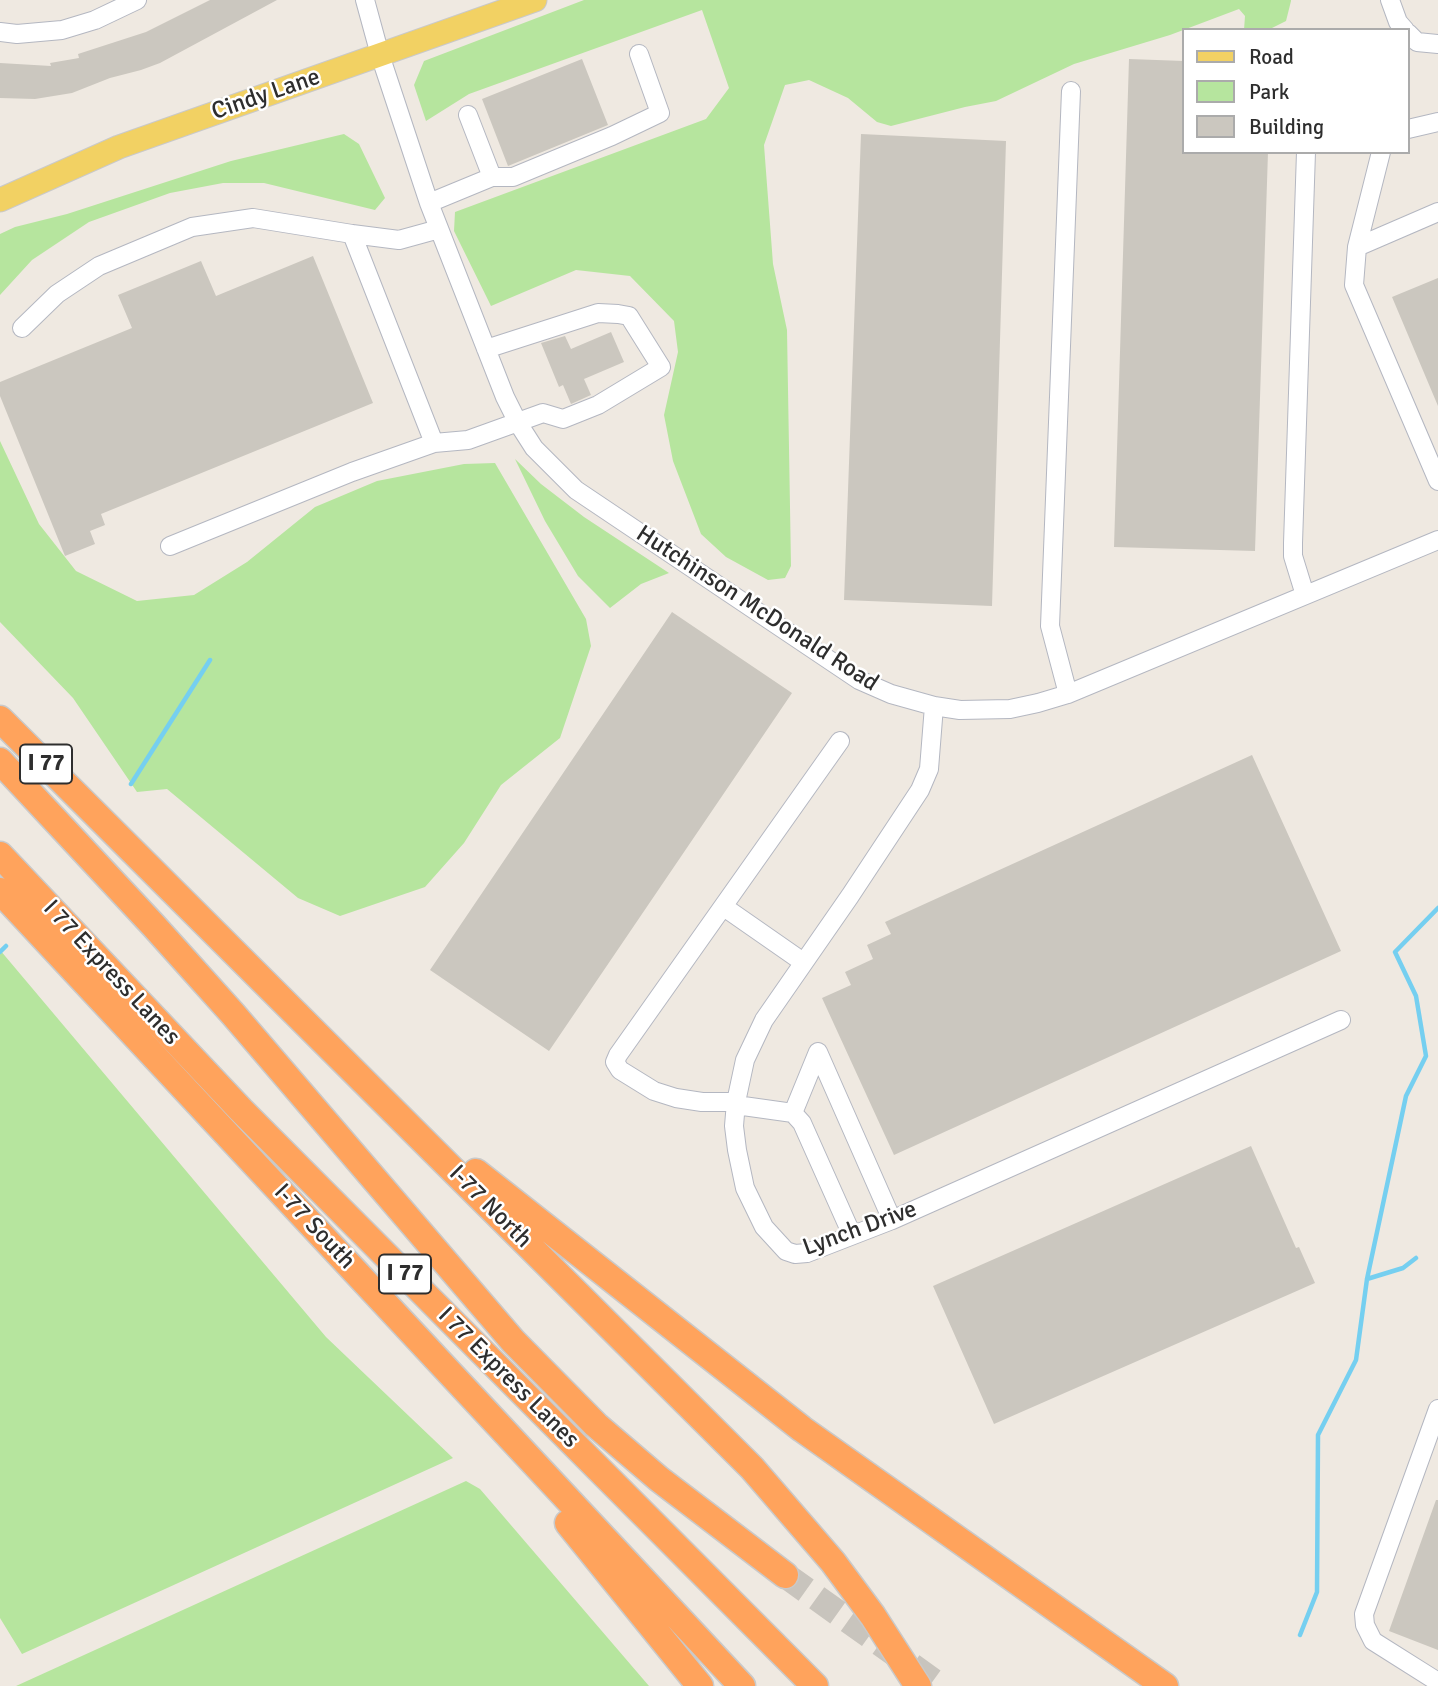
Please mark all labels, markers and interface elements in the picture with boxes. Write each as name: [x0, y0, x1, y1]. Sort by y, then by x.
legend: [1182, 28, 1410, 154]
text: Road: [1249, 44, 1294, 70]
street label: Cindy Lane: [208, 63, 324, 127]
text: Park: [1249, 79, 1289, 105]
text: Building: [1249, 114, 1324, 140]
street label: Hutchinson McDonald Road: [630, 520, 884, 698]
road number: I 77: [20, 744, 72, 784]
street label: I 77 Express Lanes: [36, 895, 186, 1051]
street label: I-77 North: [443, 1160, 537, 1254]
street label: I-77 South: [267, 1178, 361, 1276]
street label: Lynch Drive: [799, 1195, 921, 1263]
road number: I 77: [379, 1254, 431, 1294]
street label: I 77 Express Lanes: [431, 1301, 585, 1455]

